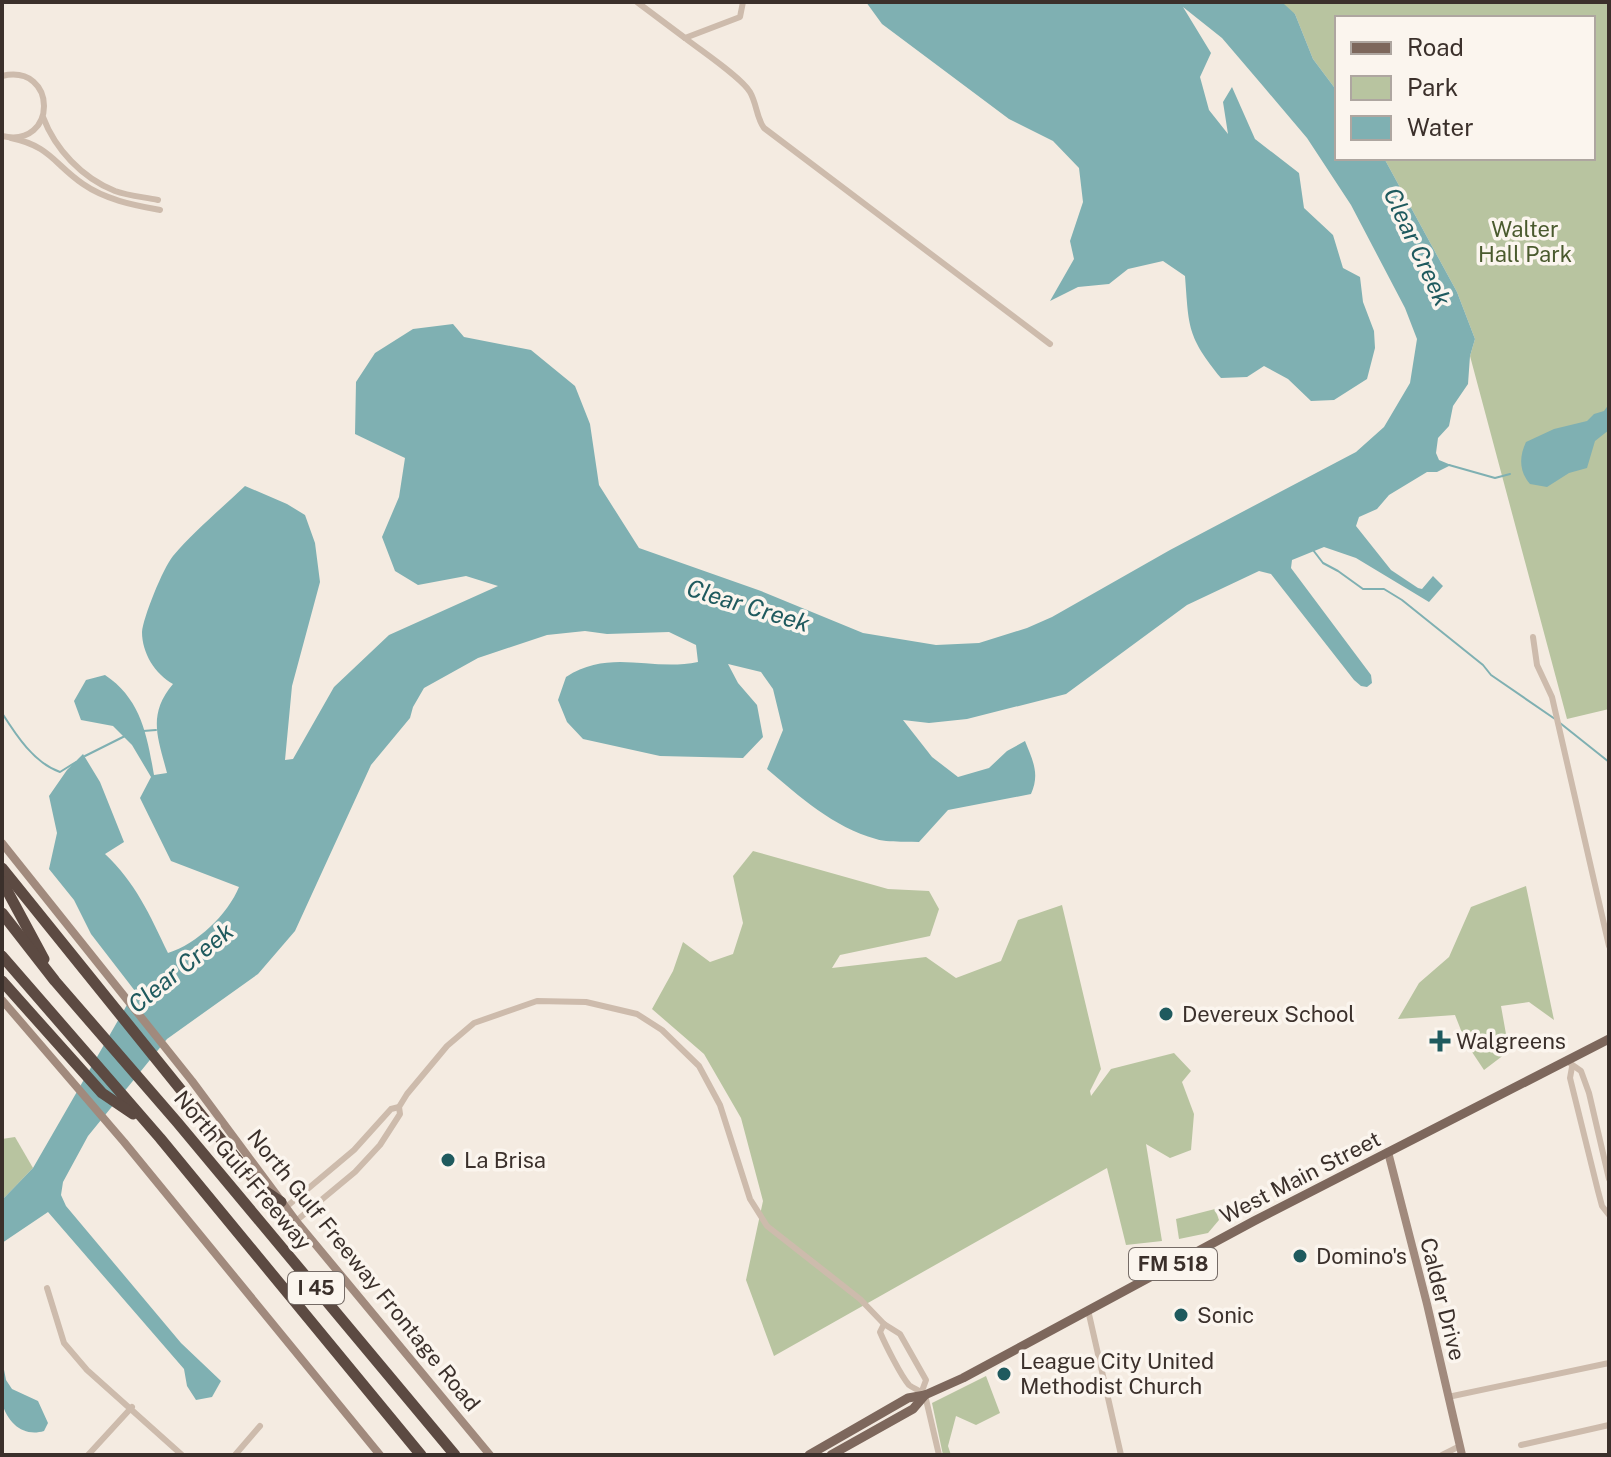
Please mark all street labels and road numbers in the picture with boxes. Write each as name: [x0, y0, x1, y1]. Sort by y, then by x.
street label: North Gulf Freeway: [169, 1085, 317, 1255]
street label: North Gulf Freeway Frontage Road: [242, 1124, 486, 1416]
street label: West Main Street: [1215, 1125, 1385, 1229]
street label: Calder Drive: [1415, 1235, 1471, 1363]
road number: FM 518: [1129, 1248, 1217, 1280]
road number: I 45: [288, 1272, 344, 1304]

